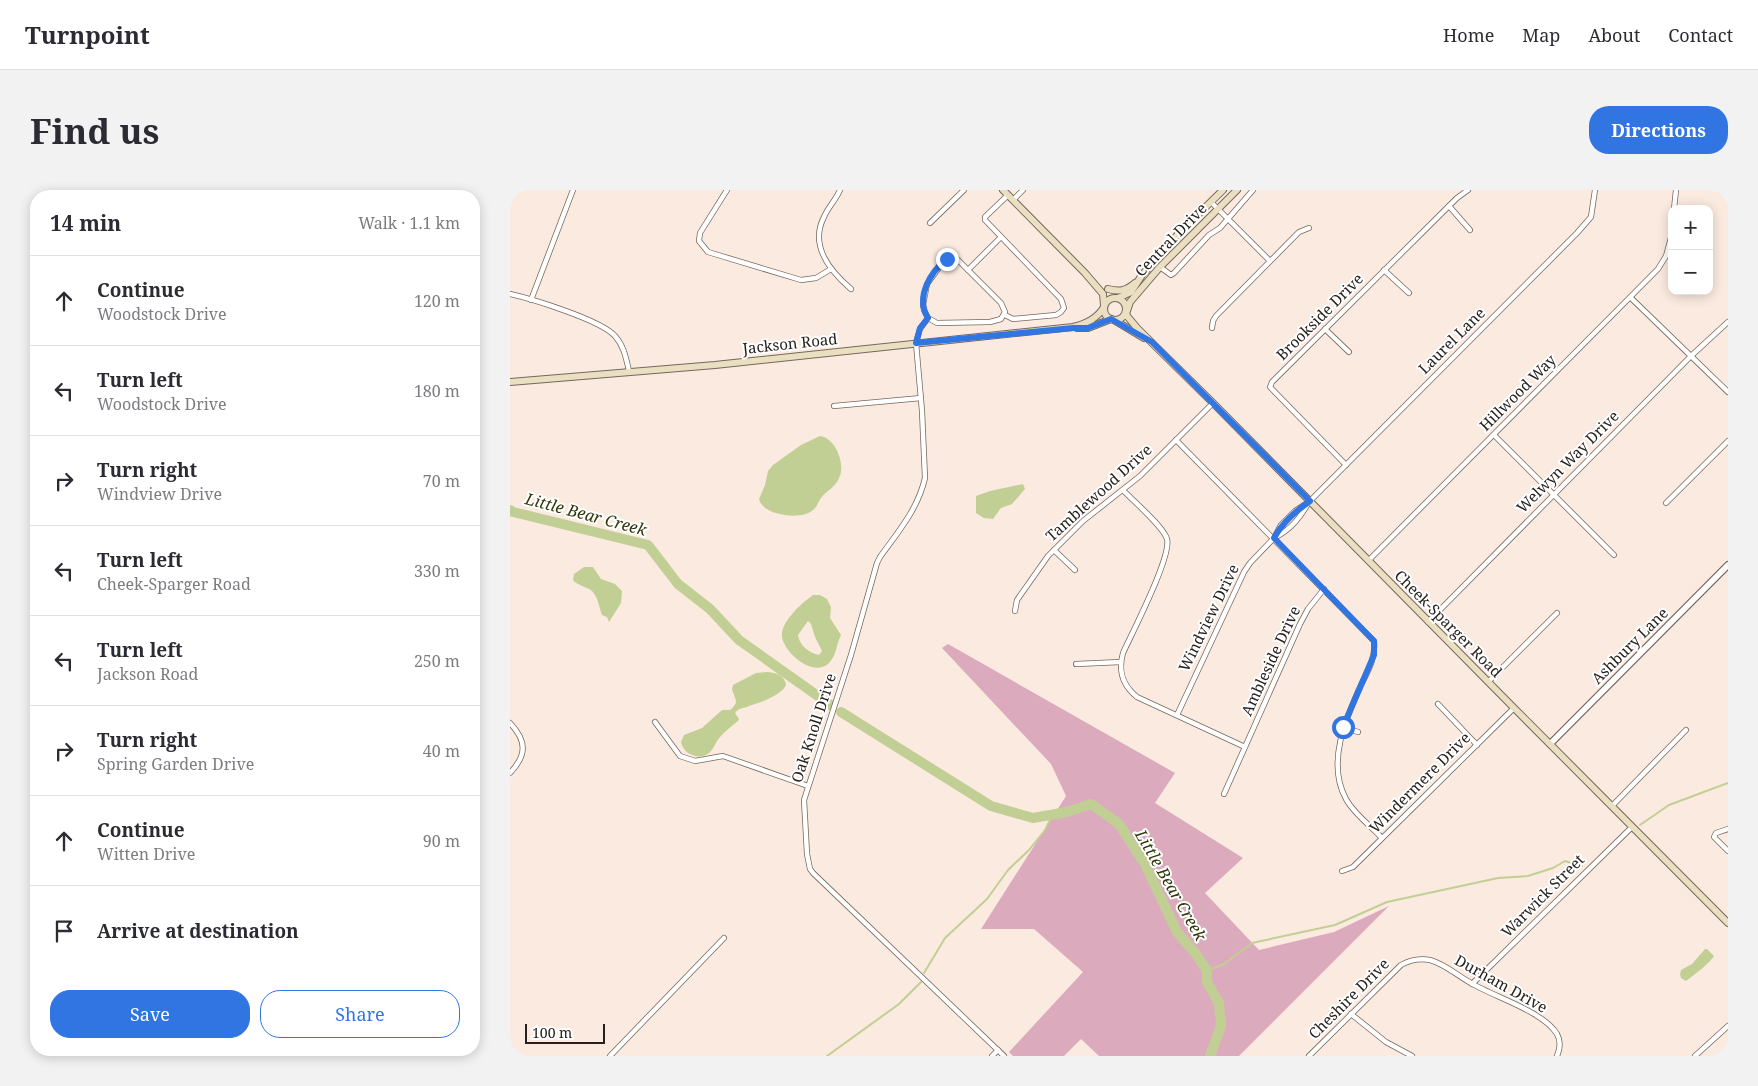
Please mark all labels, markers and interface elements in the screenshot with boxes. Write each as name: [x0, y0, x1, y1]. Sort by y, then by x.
text: Turnpoint: [25, 18, 150, 51]
text: Home: [1443, 23, 1494, 47]
text: Map: [1522, 23, 1560, 47]
text: About: [1588, 23, 1640, 47]
text: Contact: [1668, 23, 1733, 47]
button: Directions: [1589, 106, 1728, 154]
text: Find us: [30, 107, 159, 154]
street label: Central Drive: [1130, 198, 1211, 281]
map controls: [1668, 205, 1713, 295]
button: +: [1668, 205, 1713, 250]
text: 14 min: [50, 209, 121, 237]
text: Walk · 1.1 km: [358, 212, 460, 234]
route end: [936, 248, 959, 271]
button: −: [1668, 250, 1713, 295]
street label: Brookside Drive: [1272, 269, 1367, 364]
text: Continue: [97, 277, 185, 303]
icon: ahead: [50, 287, 78, 315]
text: 120 m: [414, 290, 460, 312]
text: Woodstock Drive: [97, 303, 227, 325]
street label: Laurel Lane: [1414, 303, 1489, 378]
street label: Jackson Road: [741, 328, 838, 358]
street label: Hillwood Way: [1475, 349, 1560, 435]
text: Turn left: [97, 367, 183, 393]
icon: left: [50, 377, 78, 405]
text: 180 m: [414, 380, 460, 402]
text: Woodstock Drive: [97, 393, 227, 415]
street label: Welwyn Way Drive: [1512, 406, 1623, 517]
street label: Tamblewood Drive: [1041, 439, 1156, 545]
text: Turn right: [97, 457, 197, 483]
icon: right: [50, 467, 78, 495]
text: 70 m: [423, 470, 460, 492]
text: Windview Drive: [97, 483, 222, 505]
water label: Little Bear Creek: [522, 487, 650, 541]
text: Turn left: [97, 547, 183, 573]
icon: left: [50, 557, 78, 585]
text: 330 m: [414, 560, 460, 582]
street label: Windview Drive: [1173, 561, 1243, 675]
street label: Cheek-Sparger Road: [1391, 565, 1507, 681]
text: Cheek-Sparger Road: [97, 573, 251, 595]
street label: Ambleside Drive: [1236, 603, 1304, 719]
street label: Ashbury Lane: [1587, 603, 1672, 688]
text: Turn left: [97, 637, 183, 663]
icon: left: [50, 647, 78, 675]
text: 250 m: [414, 650, 460, 672]
text: Jackson Road: [97, 663, 198, 685]
street label: Oak Knoll Drive: [786, 671, 840, 785]
route start: [1332, 716, 1355, 739]
text: Turn right: [97, 727, 197, 753]
street label: Windermere Drive: [1364, 727, 1474, 837]
icon: right: [50, 737, 78, 765]
text: 40 m: [423, 740, 460, 762]
text: Spring Garden Drive: [97, 753, 254, 775]
text: Continue: [97, 817, 185, 843]
water label: Little Bear Creek: [1130, 825, 1212, 945]
icon: ahead: [50, 827, 78, 855]
text: 90 m: [423, 830, 460, 852]
text: Witten Drive: [97, 843, 195, 865]
street label: Warwick Street: [1496, 849, 1588, 941]
icon: arrive: [50, 917, 78, 945]
text: Arrive at destination: [97, 918, 299, 944]
street label: Durham Drive: [1452, 949, 1551, 1017]
street label: Cheshire Drive: [1304, 954, 1393, 1043]
button: Save: [50, 990, 250, 1038]
button: Share: [260, 990, 460, 1038]
scale bar: [525, 1021, 605, 1044]
text: 100 m: [532, 1023, 572, 1042]

